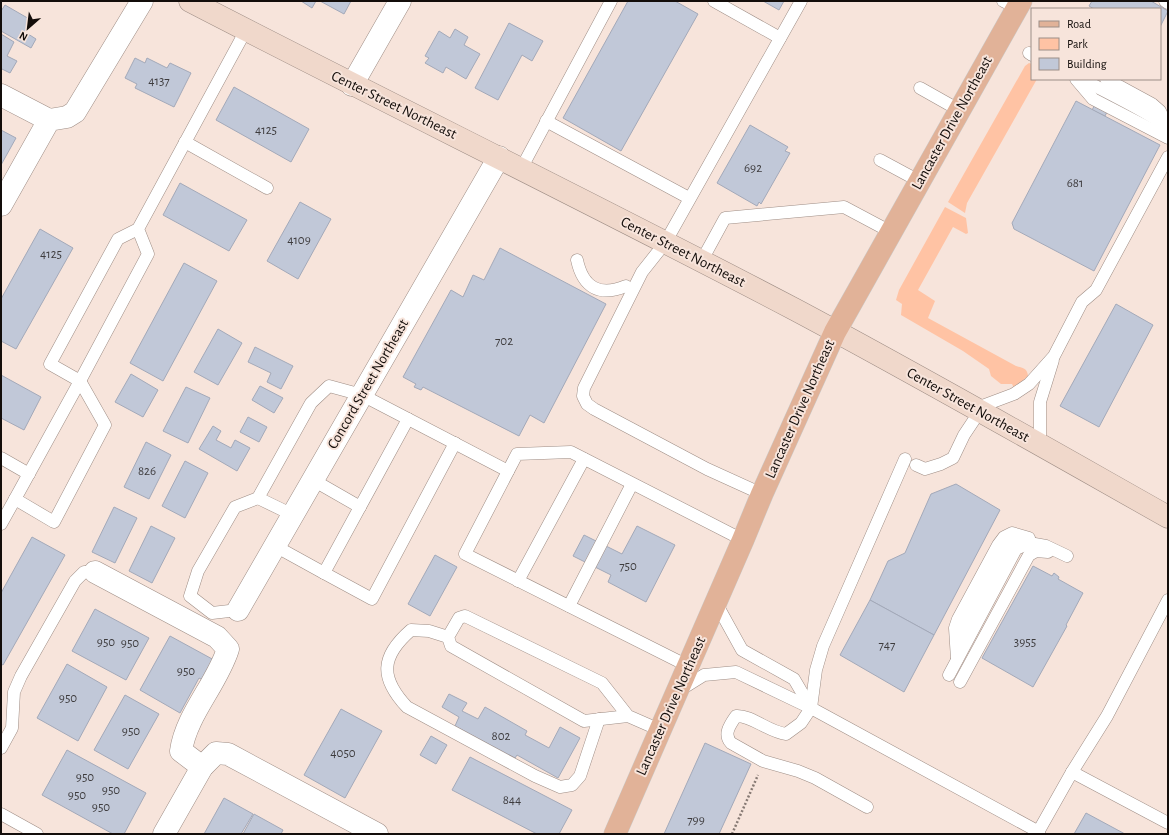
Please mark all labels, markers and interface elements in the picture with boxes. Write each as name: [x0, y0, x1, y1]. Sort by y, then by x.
north arrow: [8, 8, 48, 48]
legend: [1031, 8, 1161, 80]
text: Road: [1067, 18, 1091, 30]
text: N: [18, 30, 30, 43]
text: Park: [1067, 38, 1088, 50]
street label: Lancaster Drive Northeast: [909, 54, 995, 192]
text: Building: [1067, 58, 1107, 70]
street label: Center Street Northeast: [329, 68, 459, 142]
house number: 4137: [148, 75, 170, 88]
house number: 4125: [255, 124, 277, 137]
house number: 692: [744, 162, 762, 175]
house number: 681: [1067, 177, 1083, 190]
street label: Center Street Northeast: [618, 214, 748, 290]
house number: 4109: [287, 234, 311, 247]
house number: 4125: [40, 248, 62, 261]
street label: Concord Street Northeast: [325, 316, 411, 451]
house number: 702: [495, 335, 513, 348]
street label: Lancaster Drive Northeast: [763, 337, 837, 481]
street label: Center Street Northeast: [904, 365, 1032, 445]
house number: 826: [138, 465, 156, 478]
house number: 750: [619, 560, 637, 573]
street label: Lancaster Drive Northeast: [634, 634, 708, 778]
house number: 950: [97, 636, 115, 649]
house number: 3955: [1014, 636, 1036, 649]
house number: 950: [121, 637, 139, 650]
house number: 747: [878, 639, 896, 652]
house number: 950: [177, 665, 195, 678]
house number: 950: [59, 692, 77, 705]
house number: 950: [122, 725, 140, 738]
house number: 802: [492, 730, 511, 743]
house number: 4050: [330, 747, 356, 760]
house number: 950: [76, 771, 94, 784]
house number: 950: [102, 784, 120, 797]
house number: 950: [68, 789, 86, 802]
house number: 844: [503, 794, 521, 807]
house number: 950: [92, 801, 110, 814]
house number: 799: [687, 814, 705, 827]

